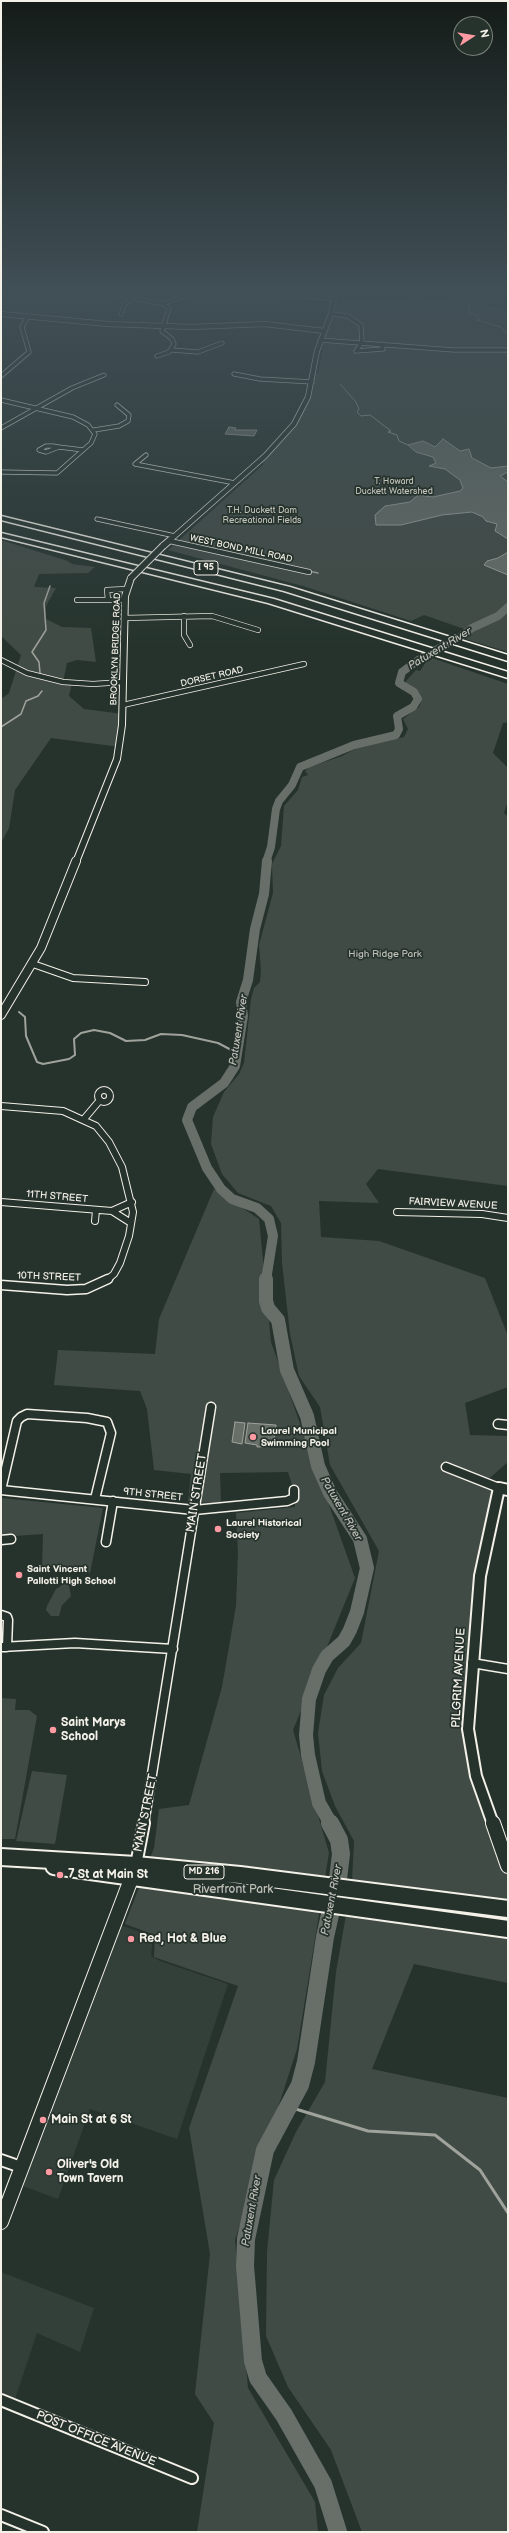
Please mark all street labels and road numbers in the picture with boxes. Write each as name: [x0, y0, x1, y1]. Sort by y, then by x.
street label: WEST BOND MILL ROAD: [189, 533, 293, 565]
road number: I 95: [194, 561, 218, 575]
street label: BROOKLYN BRIDGE ROAD: [109, 592, 123, 706]
street label: DORSET ROAD: [180, 665, 244, 689]
street label: 11TH STREET: [26, 1188, 88, 1206]
street label: FAIRVIEW AVENUE: [408, 1196, 498, 1212]
street label: 10TH STREET: [17, 1270, 81, 1284]
street label: MAIN STREET: [184, 1453, 210, 1533]
street label: 9TH STREET: [123, 1486, 183, 1504]
street label: PILGRIM AVENUE: [449, 1628, 469, 1728]
street label: MAIN STREET: [131, 1773, 161, 1853]
road number: MD 216: [184, 1865, 224, 1879]
street label: POST OFFICE AVENUE: [34, 2408, 158, 2470]

